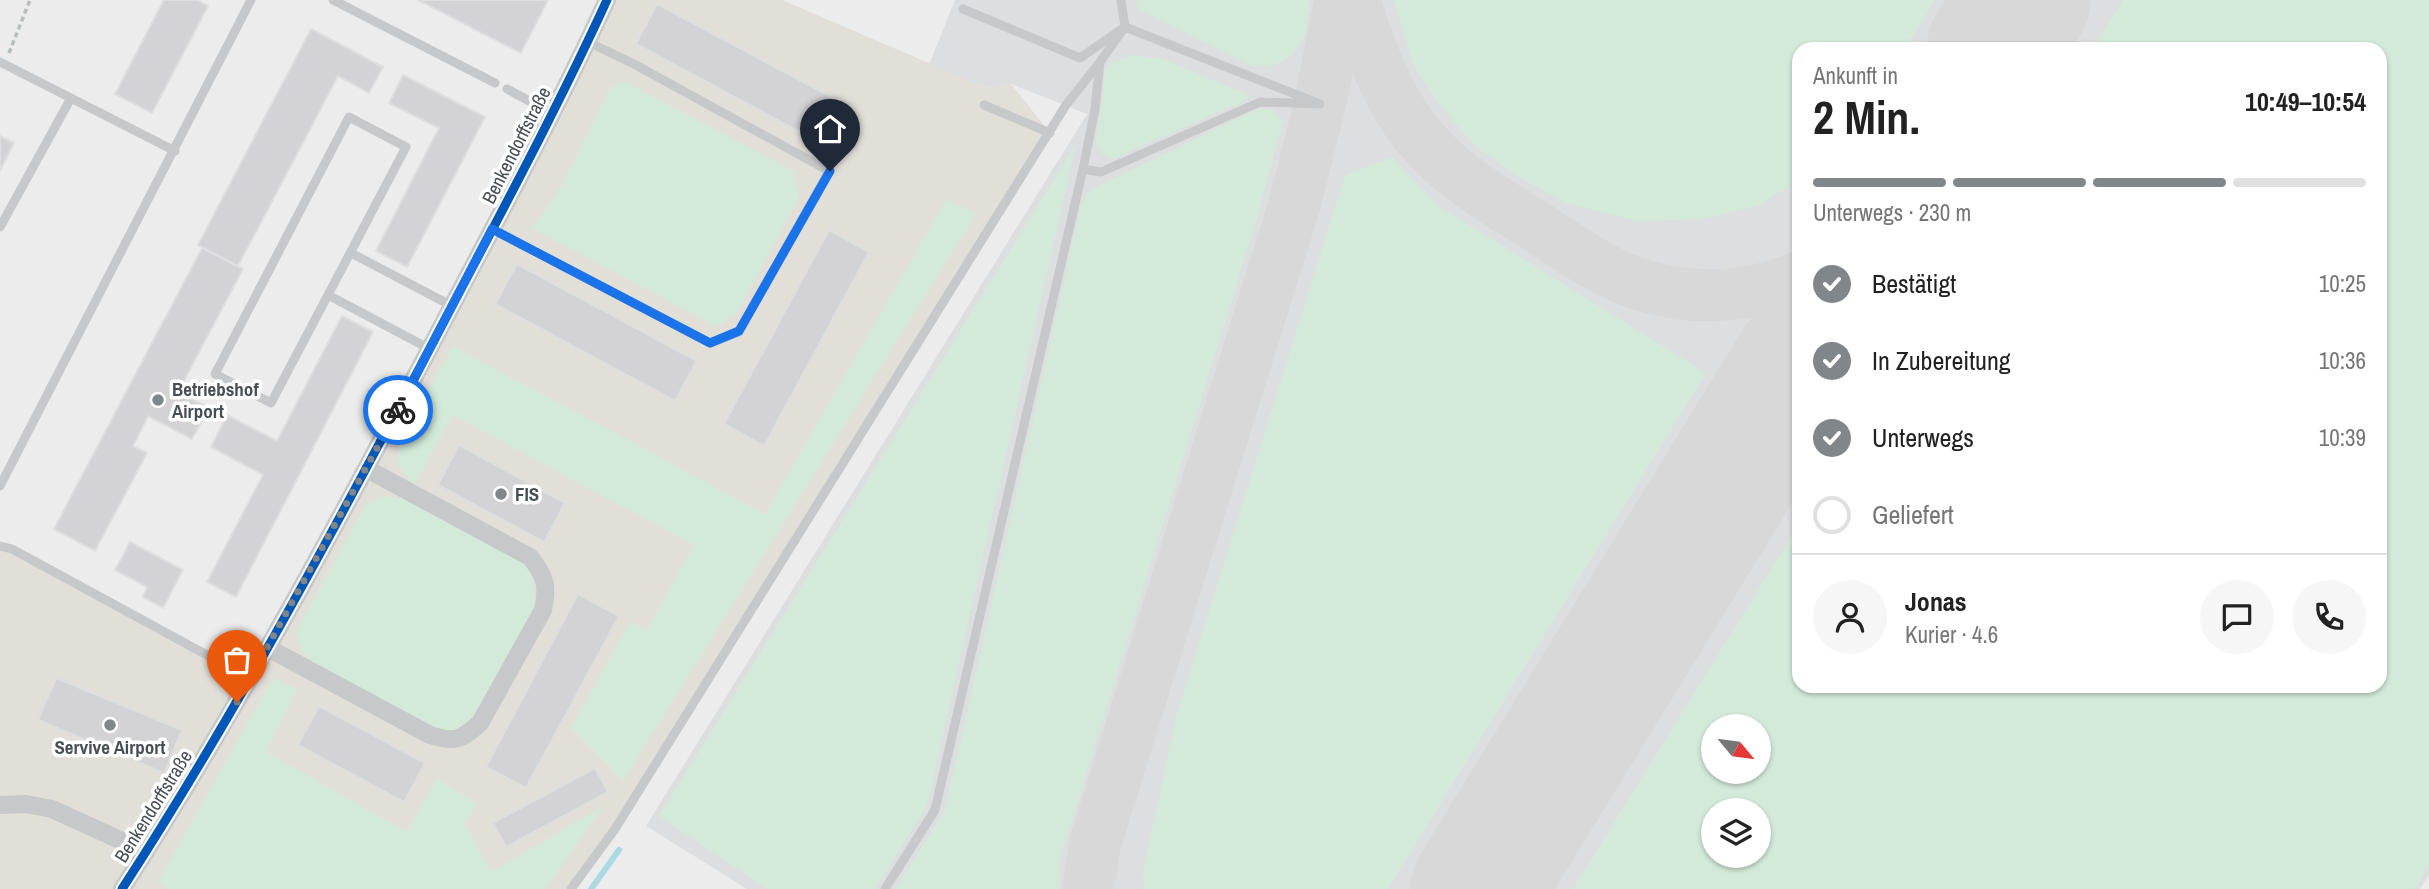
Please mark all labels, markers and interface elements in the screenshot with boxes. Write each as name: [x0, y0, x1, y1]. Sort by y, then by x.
text: Ankunft in: [1813, 60, 1898, 91]
street label: Benkendorffstraße: [475, 82, 557, 208]
text: 10:49–10:54: [2245, 84, 2366, 119]
text: 2 Min.: [1813, 86, 1920, 148]
pin: [800, 99, 860, 171]
icon: home: [811, 110, 849, 148]
text: Unterwegs · 230 m: [1813, 197, 1971, 228]
icon: check: [1813, 265, 1851, 303]
text: Bestätigt: [1872, 266, 1956, 301]
text: 10:25: [2319, 268, 2366, 299]
icon: check: [1813, 342, 1851, 380]
text: In Zubereitung: [1872, 343, 2011, 378]
text: 10:36: [2319, 345, 2366, 376]
courier: [363, 375, 433, 445]
place label: Betriebshof Airport: [172, 376, 259, 424]
icon: bike: [379, 391, 417, 429]
marker: Betriebshof Airport: [150, 392, 166, 408]
icon: check: [1813, 419, 1851, 457]
text: Unterwegs: [1872, 420, 1974, 455]
text: 10:39: [2319, 422, 2366, 453]
place label: FIS: [515, 481, 539, 507]
marker: FIS: [493, 486, 509, 502]
text: Geliefert: [1872, 497, 1954, 532]
button: person: [1813, 580, 1887, 654]
button: chat: [2200, 580, 2274, 654]
button: phone: [2292, 580, 2366, 654]
text: Jonas: [1905, 584, 1967, 619]
text: Kurier · 4.6: [1905, 619, 1998, 650]
pin: [207, 630, 267, 702]
icon: bag: [218, 641, 256, 679]
north arrow: [1701, 714, 1771, 784]
map controls: [1701, 714, 1771, 868]
marker: Servive Airport: [102, 717, 118, 733]
place label: Servive Airport: [54, 734, 166, 760]
street label: Benkendorffstraße: [108, 745, 198, 867]
button: layers: [1701, 798, 1771, 868]

